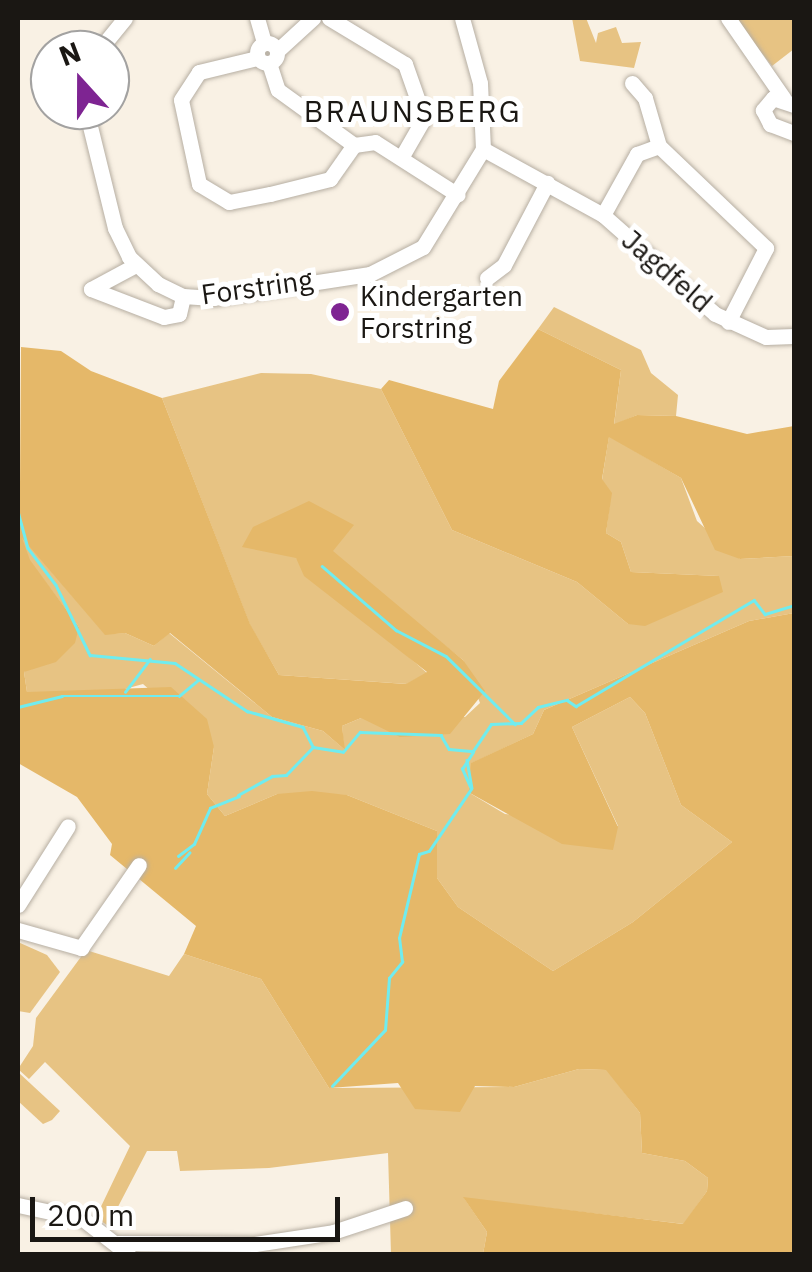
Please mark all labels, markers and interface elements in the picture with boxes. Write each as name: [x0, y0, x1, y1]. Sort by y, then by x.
north arrow: [30, 30, 130, 130]
text: N: [54, 32, 86, 74]
district label: BRAUNSBERG: [304, 93, 522, 129]
street label: Jagdfeld: [615, 223, 719, 319]
street label: Forstring: [199, 263, 315, 311]
place label: Kindergarten Forstring: [360, 279, 523, 345]
marker: Kindergarten Forstring: [329, 301, 351, 323]
scale bar: [35, 1177, 345, 1239]
text: 200 m: [47, 1195, 134, 1234]

